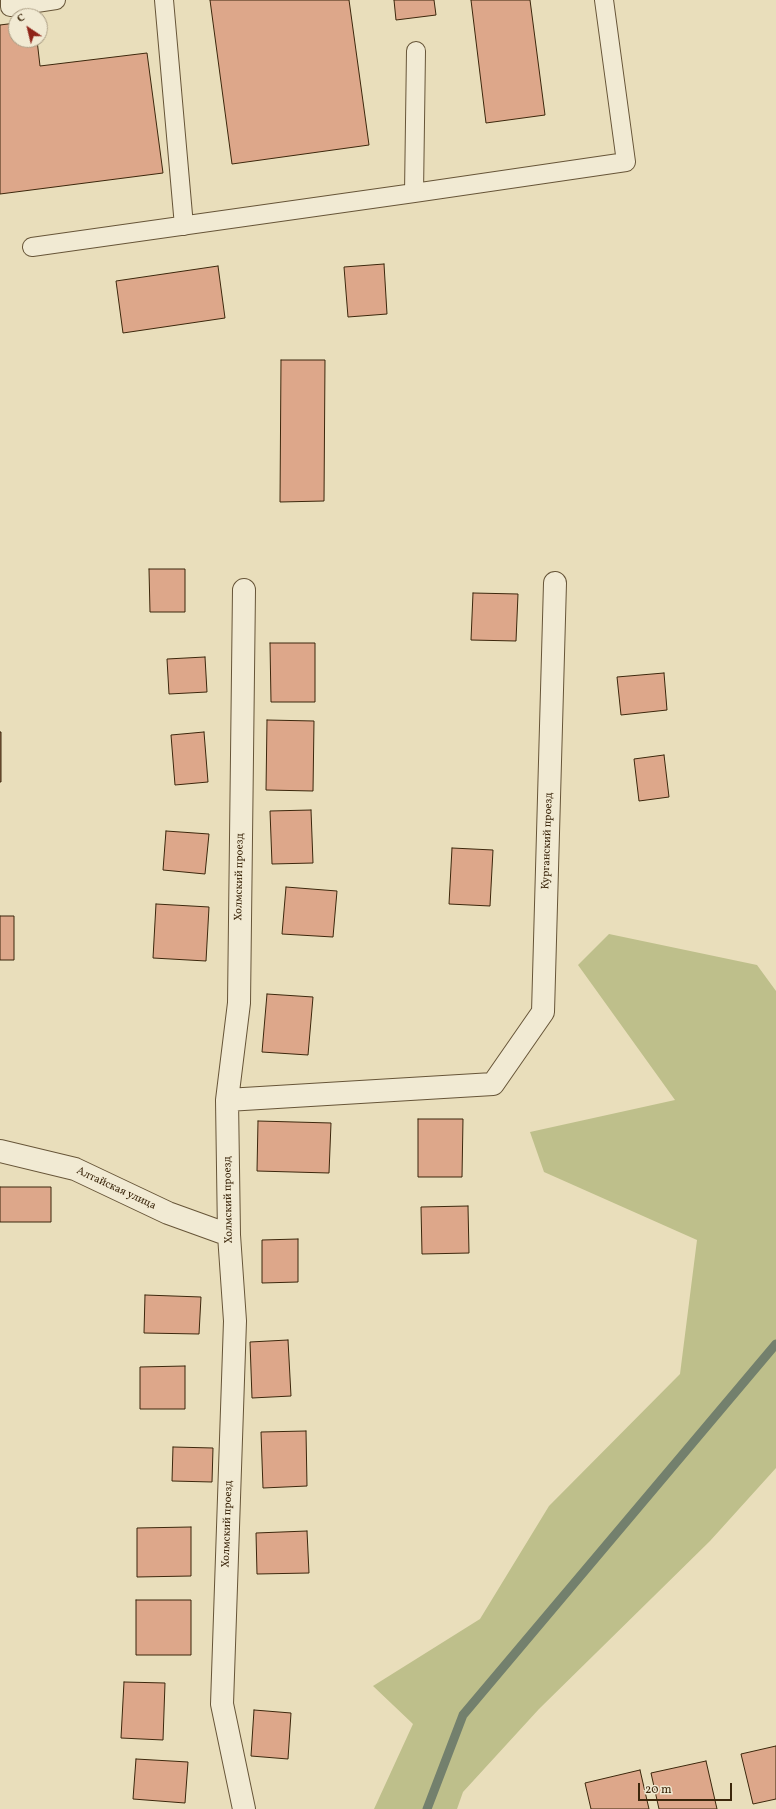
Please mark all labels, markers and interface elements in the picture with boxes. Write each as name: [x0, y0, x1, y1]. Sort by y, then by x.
north arrow: [8, 8, 48, 48]
text: С: [14, 10, 29, 27]
street label: Курганский проезд: [540, 792, 556, 890]
street label: Холмский проезд: [233, 833, 247, 921]
street label: Холмский проезд: [222, 1156, 236, 1244]
street label: Алтайская улица: [74, 1165, 158, 1213]
street label: Холмский проезд: [220, 1480, 236, 1568]
scale bar: [640, 1775, 734, 1801]
text: 20 m: [645, 1782, 672, 1798]

